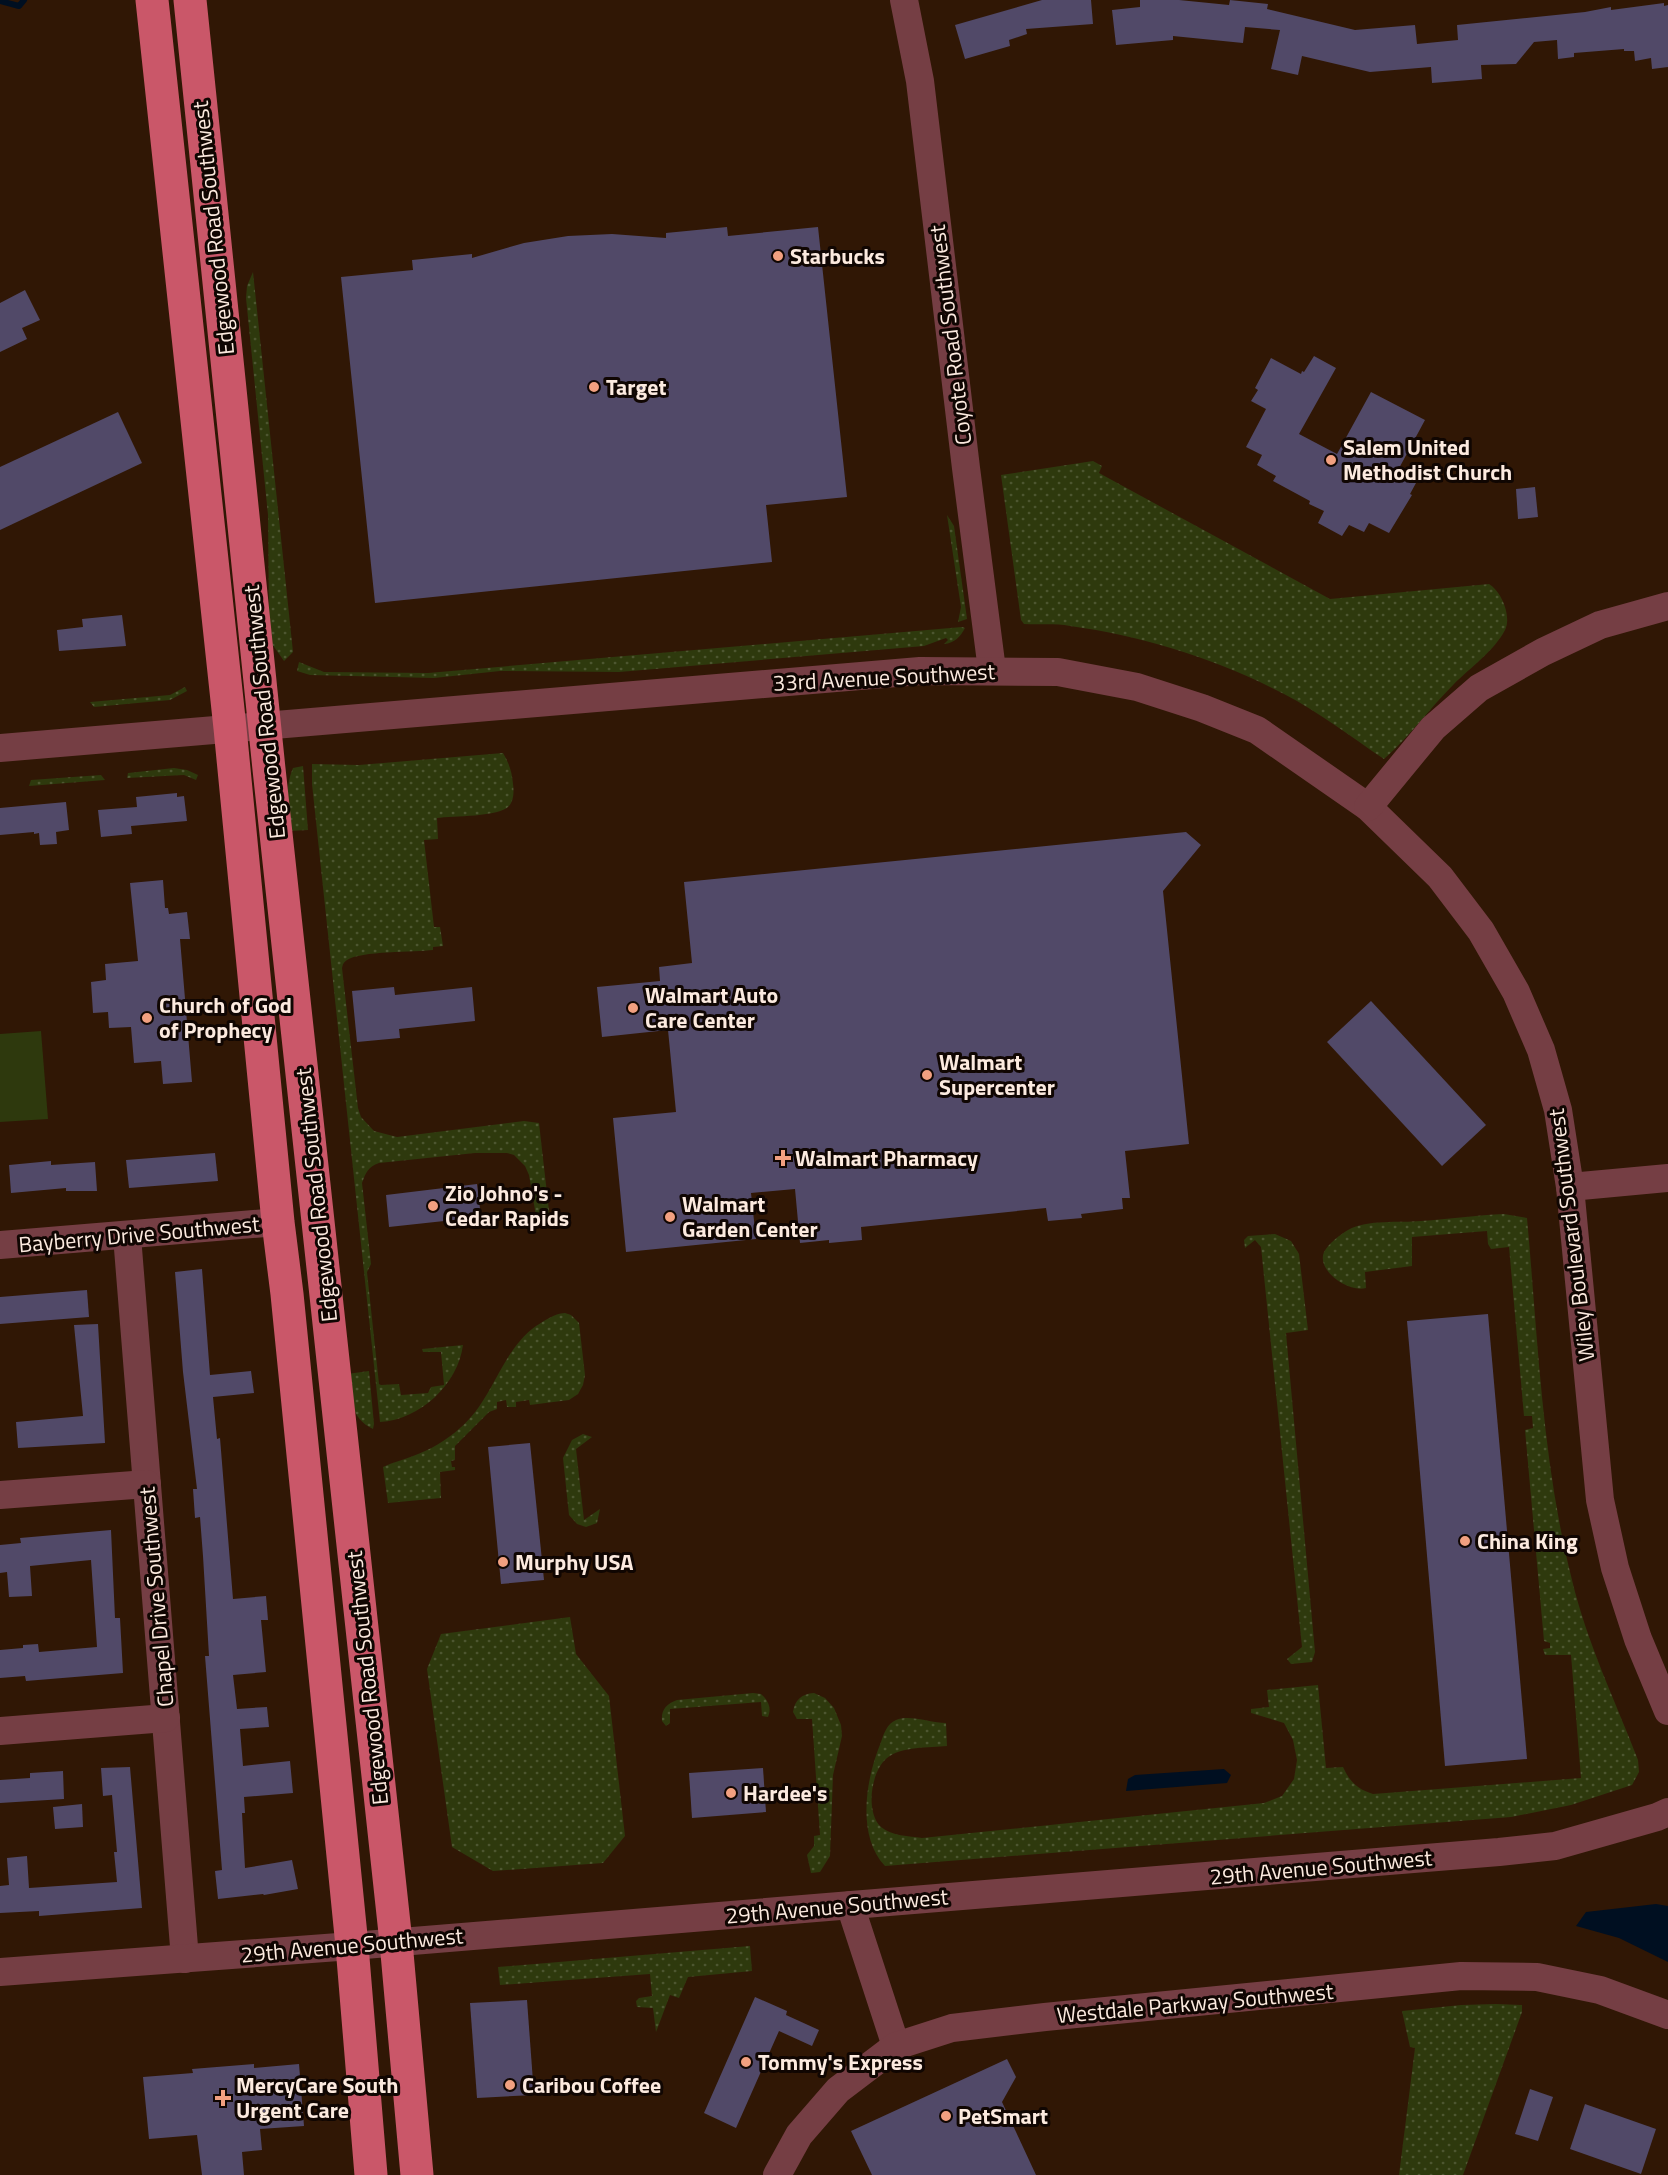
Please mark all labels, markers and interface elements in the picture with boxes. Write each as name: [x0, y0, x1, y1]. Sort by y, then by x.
street label: Edgewood Road Southwest: [183, 99, 243, 357]
street label: Coyote Road Southwest: [920, 223, 980, 447]
place label: Starbucks: [790, 239, 885, 273]
marker: Starbucks: [771, 249, 785, 263]
place label: Target: [606, 370, 666, 404]
marker: Target: [587, 380, 601, 394]
place label: Salem United Methodist Church: [1343, 430, 1512, 489]
marker: Salem United Methodist Church: [1324, 453, 1338, 467]
street label: Edgewood Road Southwest: [234, 583, 294, 841]
street label: 33rd Avenue Southwest: [772, 654, 996, 700]
place label: Walmart Auto Care Center: [645, 978, 778, 1037]
place label: Church of God of Prophecy: [159, 988, 292, 1047]
marker: Walmart Auto Care Center: [626, 1001, 640, 1015]
marker: Church of God of Prophecy: [140, 1011, 154, 1025]
place label: Walmart Supercenter: [939, 1045, 1055, 1104]
street label: Edgewood Road Southwest: [286, 1066, 346, 1324]
marker: Walmart Supercenter: [920, 1068, 934, 1082]
street label: Wiley Boulevard Southwest: [1539, 1106, 1603, 1363]
place label: Walmart Pharmacy: [795, 1141, 978, 1175]
marker: Walmart Pharmacy: [776, 1151, 790, 1165]
place label: Zio Johno's - Cedar Rapids: [445, 1176, 569, 1235]
place label: Walmart Garden Center: [682, 1187, 818, 1246]
marker: Zio Johno's - Cedar Rapids: [426, 1199, 440, 1213]
street label: Bayberry Drive Southwest: [17, 1207, 261, 1261]
marker: Walmart Garden Center: [663, 1210, 677, 1224]
street label: Chapel Drive Southwest: [129, 1485, 183, 1708]
place label: China King: [1477, 1524, 1578, 1558]
marker: China King: [1458, 1534, 1472, 1548]
place label: Murphy USA: [515, 1545, 634, 1579]
street label: Edgewood Road Southwest: [337, 1549, 397, 1807]
marker: Murphy USA: [496, 1555, 510, 1569]
place label: Hardee's: [743, 1776, 827, 1810]
marker: Hardee's: [724, 1786, 738, 1800]
street label: 29th Avenue Southwest: [1208, 1840, 1434, 1894]
street label: 29th Avenue Southwest: [724, 1879, 950, 1933]
street label: 29th Avenue Southwest: [239, 1918, 465, 1972]
street label: Westdale Parkway Southwest: [1055, 1974, 1335, 2032]
place label: Tommy's Express: [758, 2045, 923, 2079]
marker: Tommy's Express: [739, 2055, 753, 2069]
place label: MercyCare South Urgent Care: [236, 2068, 398, 2127]
place label: Caribou Coffee: [522, 2068, 661, 2102]
marker: Caribou Coffee: [503, 2078, 517, 2092]
marker: MercyCare South Urgent Care: [214, 2089, 232, 2107]
place label: PetSmart: [958, 2099, 1048, 2133]
marker: PetSmart: [939, 2109, 953, 2123]

